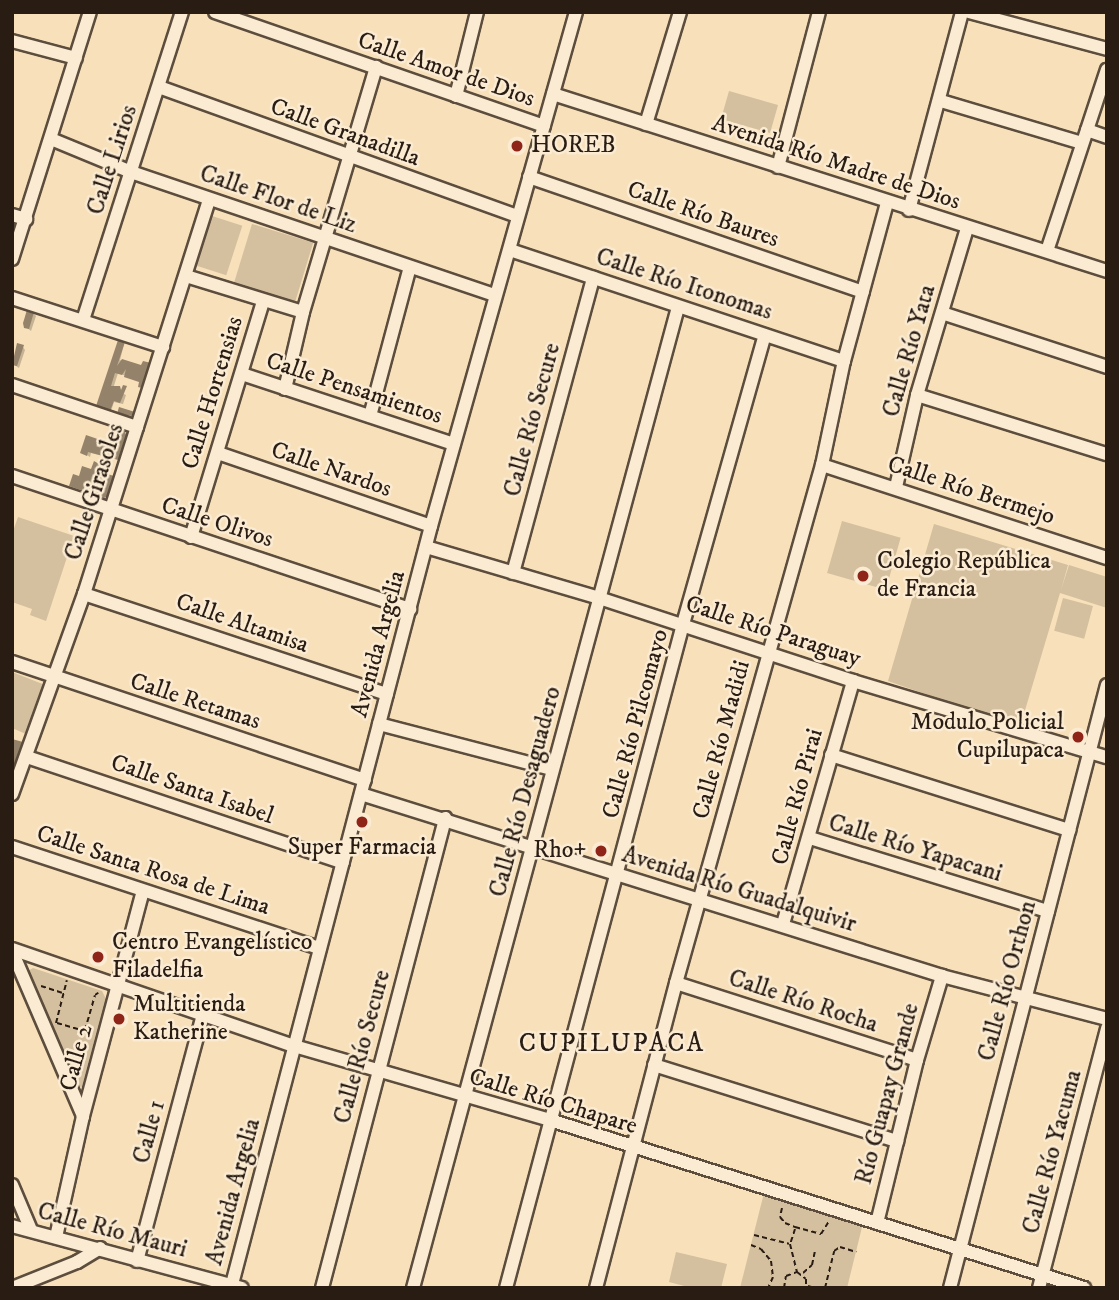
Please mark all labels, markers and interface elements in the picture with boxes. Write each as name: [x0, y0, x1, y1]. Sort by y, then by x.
street label: Calle Amor de Dios: [354, 26, 538, 114]
street label: Calle Granadilla: [266, 93, 424, 173]
street label: Calle Lirios: [82, 101, 144, 219]
street label: Avenida Río Madre de Dios: [708, 109, 964, 217]
place label: HOREB: [531, 132, 616, 160]
marker: HOREB: [509, 138, 525, 154]
street label: Calle Flor de Liz: [196, 160, 360, 240]
street label: Calle Río Baures: [623, 176, 783, 254]
street label: Calle Río Itonomas: [592, 243, 776, 327]
street label: Calle Río Yata: [877, 282, 943, 420]
street label: Calle Hortensias: [176, 313, 250, 473]
street label: Calle Río Secure: [499, 340, 567, 500]
street label: Calle Pensamientos: [262, 347, 446, 431]
street label: Calle Girasoles: [59, 420, 131, 564]
street label: Calle Nardos: [267, 436, 395, 504]
street label: Calle Río Bermejo: [884, 450, 1058, 532]
street label: Calle Olivos: [157, 491, 277, 555]
place label: Colegio República de Francia: [877, 548, 1051, 604]
street label: Avenida Argelia: [346, 567, 412, 721]
marker: Colegio República de Francia: [855, 568, 871, 584]
street label: Calle Altamisa: [172, 588, 312, 660]
street label: Calle Río Paraguay: [682, 590, 864, 674]
street label: Calle Río Pilcomayo: [597, 626, 675, 822]
street label: Calle Río Madidi: [687, 658, 757, 822]
street label: Calle Retamas: [126, 667, 264, 737]
street label: Calle Río Desaguadero: [484, 684, 568, 900]
place label: Modulo Policial Cupilupaca: [911, 709, 1064, 765]
street label: Calle Río Pirai: [766, 726, 830, 868]
marker: Modulo Policial Cupilupaca: [1070, 729, 1086, 745]
street label: Calle Santa Isabel: [107, 749, 277, 831]
street label: Calle Río Yapacani: [825, 809, 1005, 889]
marker: Super Farmacia: [354, 814, 370, 830]
street label: Calle Santa Rosa de Lima: [33, 820, 273, 922]
place label: Super Farmacia: [288, 834, 436, 862]
place label: Rho+: [533, 837, 587, 865]
street label: Avenida Río Guadalquivir: [618, 841, 860, 939]
marker: Rho+: [593, 843, 609, 859]
street label: Calle Río Orthon: [973, 898, 1043, 1064]
place label: Centro Evangelístico Filadelfia: [112, 929, 312, 985]
marker: Centro Evangelístico Filadelfia: [90, 949, 106, 965]
street label: Calle Río Rocha: [725, 964, 881, 1040]
street label: Calle Río Secure: [329, 967, 397, 1127]
place label: Multitienda Katherine: [133, 991, 246, 1047]
street label: Río Guapay Grande: [850, 1000, 926, 1188]
marker: Multitienda Katherine: [111, 1011, 127, 1027]
street label: Calle 2: [54, 1022, 100, 1094]
district label: CUPILUPACA: [520, 1028, 704, 1060]
street label: Calle Río Chapare: [465, 1063, 641, 1141]
street label: Calle Río Yacuma: [1017, 1067, 1089, 1237]
street label: Calle 1: [128, 1097, 172, 1167]
street label: Avenida Argelia: [201, 1115, 267, 1269]
street label: Calle Río Mauri: [34, 1197, 190, 1265]

